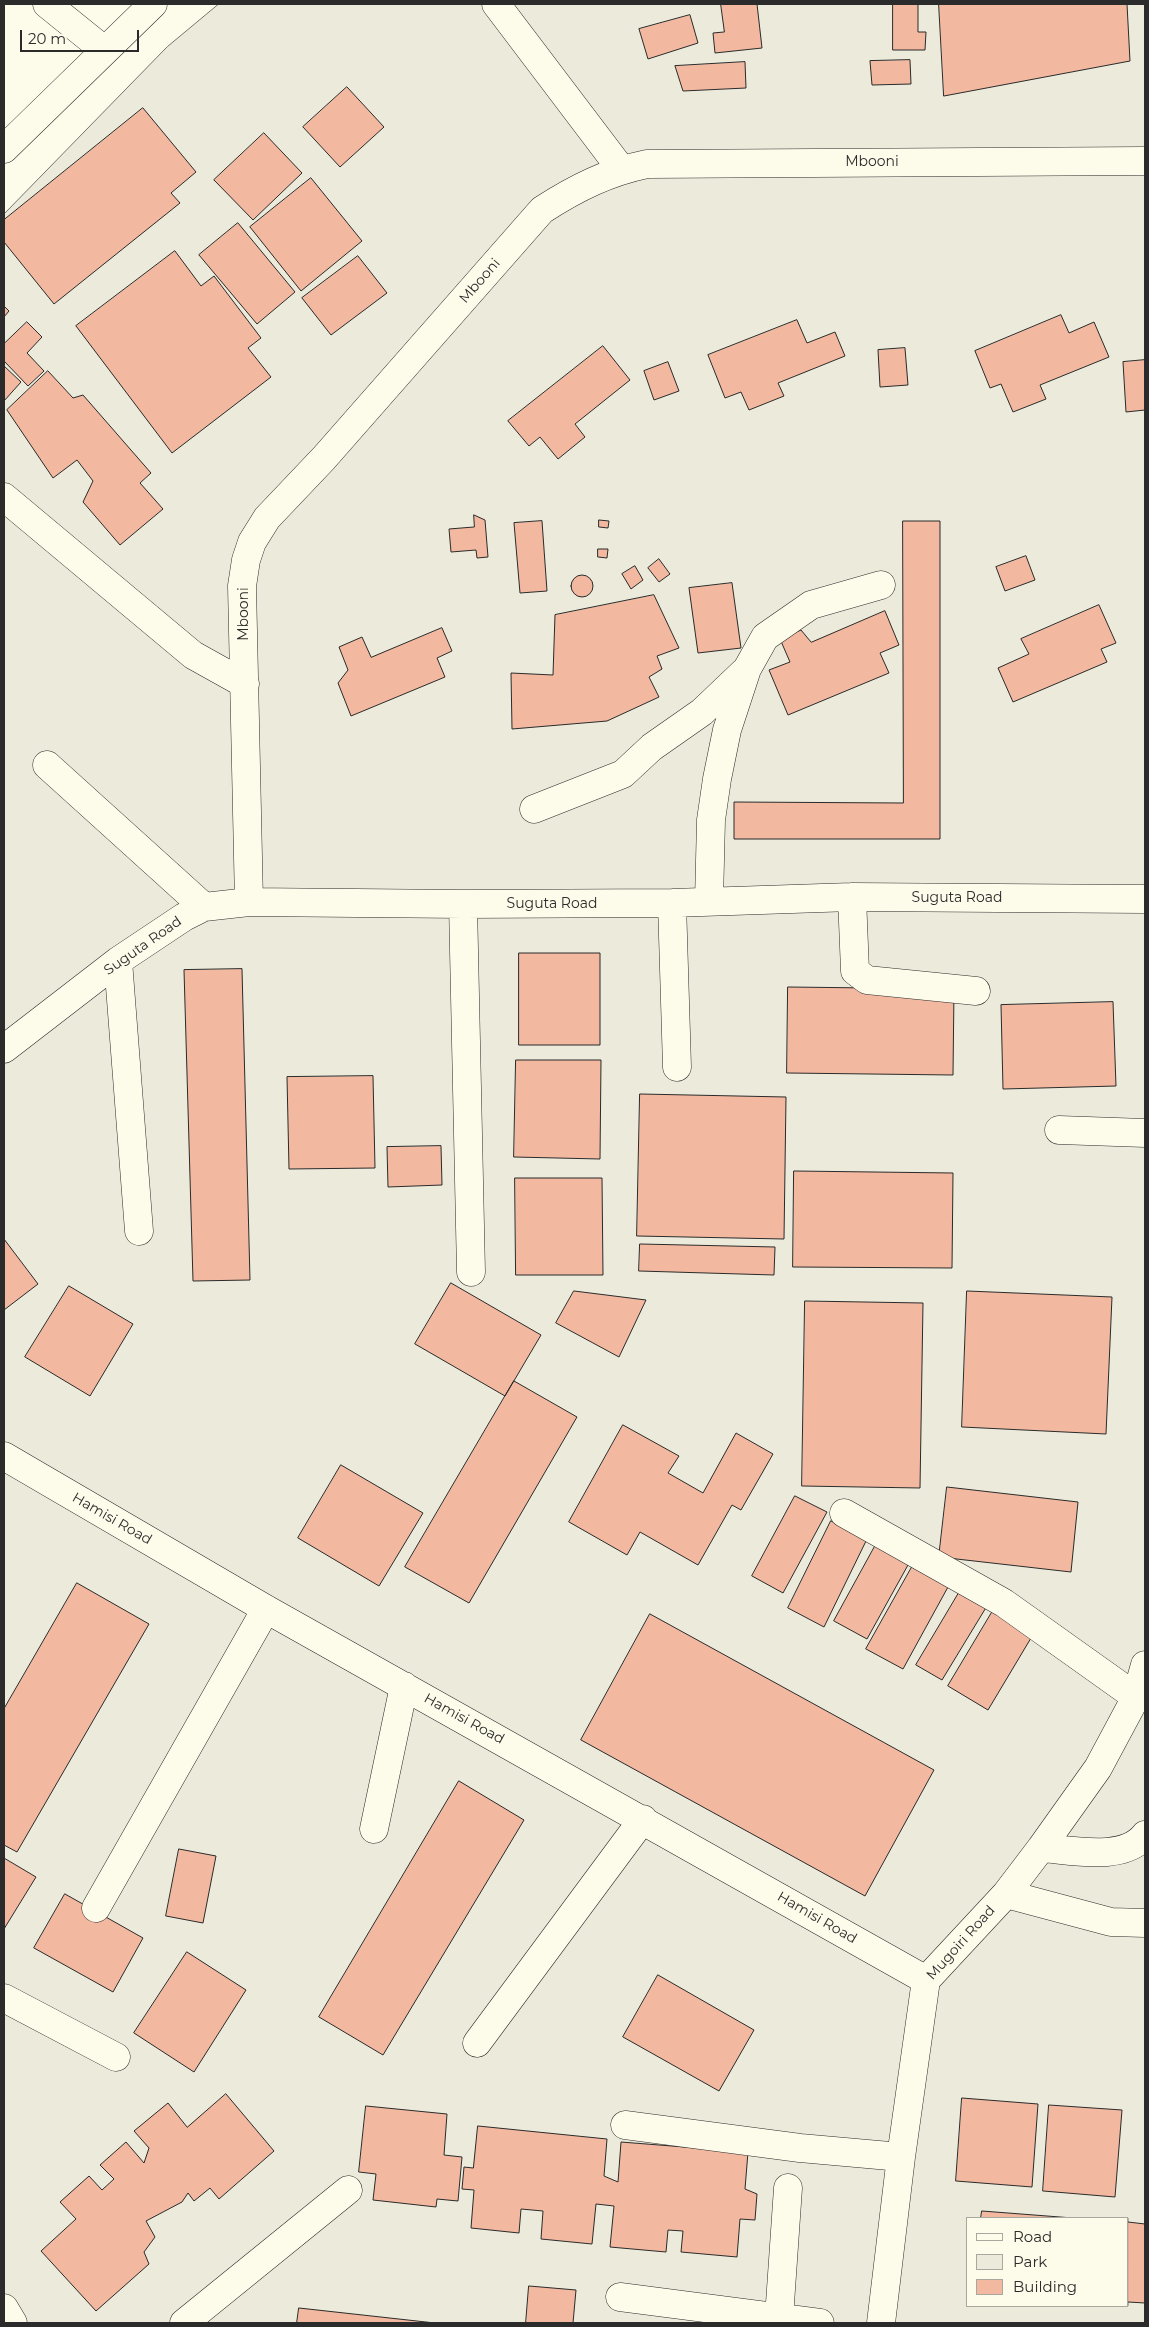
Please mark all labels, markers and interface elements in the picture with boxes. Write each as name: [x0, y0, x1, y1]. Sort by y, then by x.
scale bar: [22, 20, 141, 52]
text: 20 m: [28, 29, 66, 48]
street label: Mbooni: [845, 154, 899, 170]
street label: Mbooni: [456, 255, 504, 307]
street label: Mbooni: [236, 587, 252, 641]
street label: Suguta Road: [912, 890, 1002, 906]
street label: Suguta Road: [507, 896, 597, 912]
street label: Suguta Road: [101, 913, 185, 979]
street label: Hamisi Road: [69, 1489, 155, 1549]
street label: Hamisi Road: [421, 1690, 507, 1748]
street label: Hamisi Road: [774, 1888, 860, 1948]
street label: Mugoiri Road: [923, 1902, 999, 1984]
legend: [966, 2217, 1129, 2307]
text: Road: [1013, 2227, 1052, 2246]
text: Park: [1013, 2252, 1047, 2271]
text: Building: [1013, 2277, 1077, 2296]

